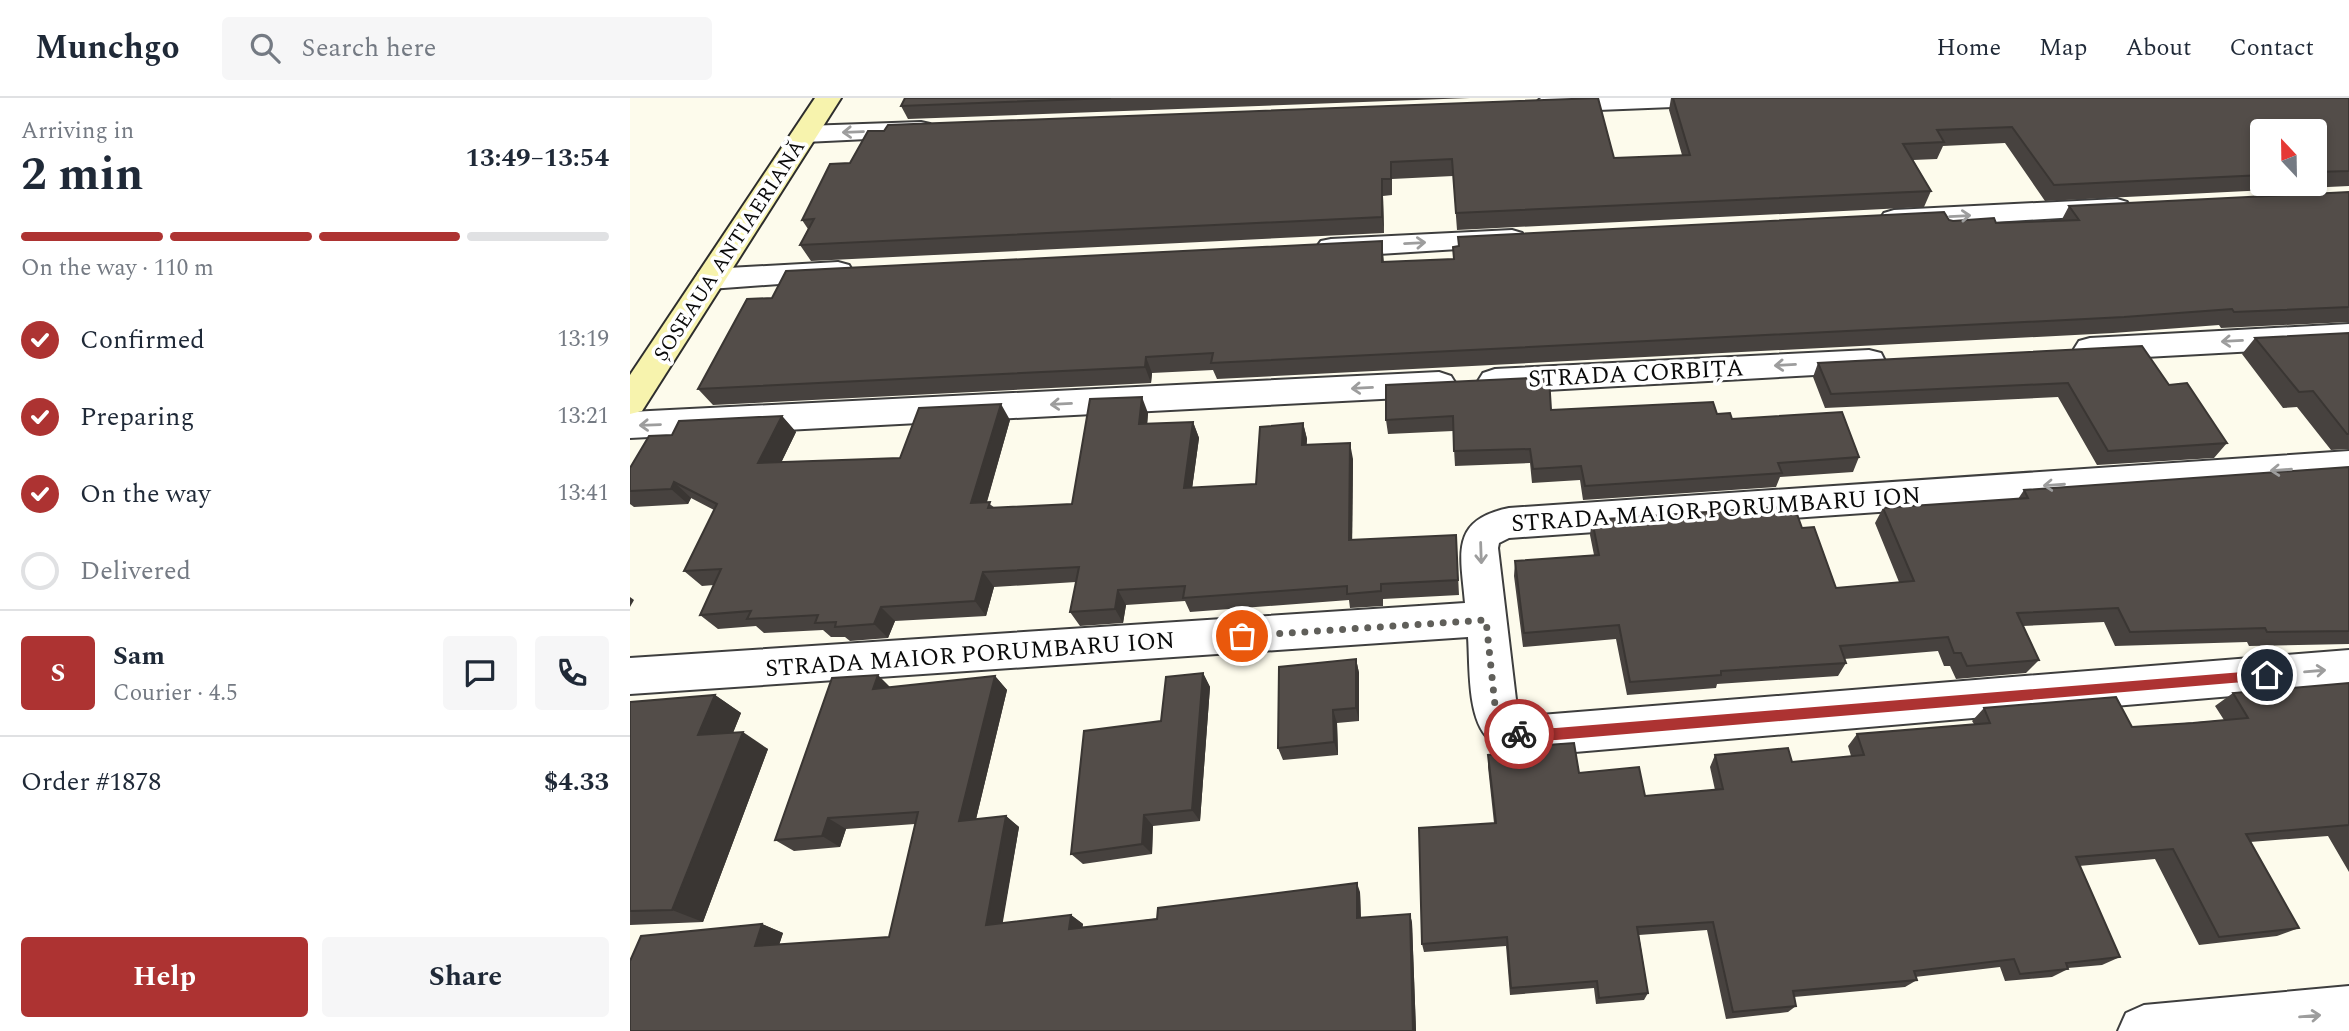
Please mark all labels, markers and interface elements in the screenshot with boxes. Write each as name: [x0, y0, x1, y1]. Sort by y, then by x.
search box: [222, 17, 712, 80]
text: Munchgo: [35, 23, 180, 73]
text: Search here: [302, 28, 436, 68]
icon: search: [246, 29, 284, 67]
text: Home: [1936, 30, 2001, 66]
text: Map: [2039, 30, 2087, 66]
text: About: [2125, 30, 2191, 66]
text: Contact: [2229, 30, 2314, 66]
text: Arriving in: [21, 114, 134, 149]
north arrow: [2250, 119, 2328, 196]
map controls: [2250, 119, 2327, 196]
one-way arrow: [842, 126, 865, 139]
street label: ȘOSEAUA ANTIAERIANĂ: [646, 133, 814, 368]
text: 13:49–13:54: [465, 138, 609, 178]
text: 2 min: [21, 140, 143, 210]
one-way arrow: [1948, 210, 1971, 223]
one-way arrow: [1403, 237, 1426, 250]
text: On the way · 110 m: [21, 251, 214, 286]
text: Confirmed: [80, 320, 205, 360]
icon: check: [21, 321, 59, 359]
text: 13:19: [557, 322, 609, 357]
one-way arrow: [2221, 335, 2244, 348]
street label: STRADA CORBIȚA: [1527, 350, 1745, 398]
one-way arrow: [1774, 359, 1796, 372]
one-way arrow: [1351, 382, 1373, 395]
text: Preparing: [80, 397, 194, 437]
icon: check: [21, 398, 59, 436]
one-way arrow: [1050, 398, 1073, 411]
text: 13:21: [557, 399, 609, 434]
one-way arrow: [638, 418, 661, 431]
one-way arrow: [2270, 463, 2293, 476]
text: On the way: [80, 474, 211, 514]
icon: check: [21, 475, 59, 513]
text: 13:41: [557, 476, 609, 511]
street label: STRADA MAIOR PORUMBARU ION: [1510, 478, 1922, 542]
one-way arrow: [2043, 479, 2066, 492]
one-way arrow: [1474, 541, 1487, 564]
text: Delivered: [80, 551, 191, 591]
pin: [1212, 606, 1272, 666]
icon: bag: [1223, 617, 1261, 655]
street label: STRADA MAIOR PORUMBARU ION: [764, 623, 1176, 687]
text: Sam: [113, 636, 165, 676]
button: chat: [443, 636, 517, 710]
button: phone: [535, 636, 609, 710]
pin: [2237, 645, 2297, 705]
text: S: [51, 653, 65, 693]
icon: home: [2248, 656, 2286, 694]
one-way arrow: [2303, 664, 2326, 677]
text: Courier · 4.5: [113, 676, 238, 711]
courier: [1484, 699, 1554, 769]
icon: bike: [1500, 715, 1538, 753]
text: Order #1878: [21, 762, 161, 802]
text: $4.33: [544, 762, 609, 802]
button: Help: [21, 937, 308, 1017]
button: Share: [322, 937, 609, 1017]
one-way arrow: [2298, 1009, 2320, 1022]

